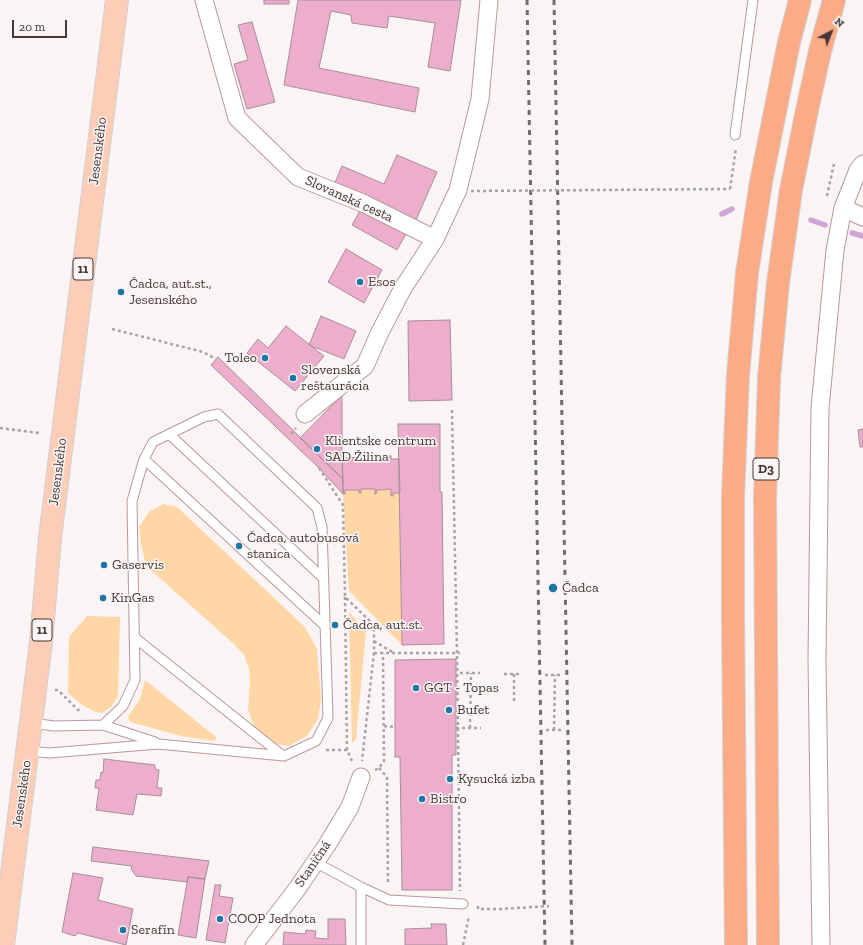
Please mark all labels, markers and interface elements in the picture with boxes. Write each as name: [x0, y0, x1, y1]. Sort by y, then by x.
scale bar: [14, 12, 69, 38]
north arrow: [811, 12, 851, 52]
text: N: [832, 15, 847, 30]
text: 20 m: [19, 20, 45, 34]
street label: Jesenského: [86, 116, 110, 186]
street label: Slovanská cesta: [302, 172, 396, 226]
road number: 11: [73, 258, 93, 280]
place label: Esos: [368, 274, 396, 290]
place label: Čadca, aut.st., Jesenského: [129, 276, 212, 308]
marker: Esos: [355, 277, 365, 287]
marker: Čadca, aut.st., Jesenského: [116, 287, 126, 297]
place label: Toleo: [225, 350, 257, 366]
marker: Toleo: [260, 353, 270, 363]
place label: Slovenská reštaurácia: [301, 362, 369, 394]
marker: Slovenská reštaurácia: [288, 373, 298, 383]
place label: Klientske centrum SAD Žilina: [325, 433, 436, 466]
street label: Jesenského: [46, 437, 70, 507]
marker: Klientske centrum SAD Žilina: [312, 444, 322, 454]
road number: D3: [753, 458, 779, 480]
place label: Čadca, autobusová stanica: [247, 530, 359, 562]
marker: Čadca, autobusová stanica: [234, 541, 244, 551]
place label: Gaservis: [112, 557, 164, 573]
marker: Gaservis: [99, 560, 109, 570]
place label: Čadca: [562, 580, 599, 596]
marker: Čadca: [547, 582, 559, 594]
place label: KinGas: [111, 590, 154, 606]
marker: KinGas: [98, 593, 108, 603]
place label: Čadca, aut.st.: [343, 617, 423, 633]
road number: 11: [32, 619, 52, 641]
marker: Čadca, aut.st.: [330, 620, 340, 630]
place label: GGT - Topas: [424, 680, 499, 696]
marker: GGT - Topas: [411, 683, 421, 693]
place label: Bufet: [457, 702, 489, 718]
marker: Bufet: [444, 705, 454, 715]
street label: Jesenského: [9, 759, 35, 829]
place label: Kysucká izba: [458, 771, 536, 787]
marker: Kysucká izba: [445, 774, 455, 784]
place label: Bistro: [430, 791, 467, 807]
marker: Bistro: [417, 794, 427, 804]
street label: Staničná: [291, 837, 335, 891]
place label: COOP Jednota: [228, 911, 316, 927]
marker: COOP Jednota: [215, 914, 225, 924]
place label: Serafín: [131, 922, 175, 938]
marker: Serafín: [118, 925, 128, 935]

